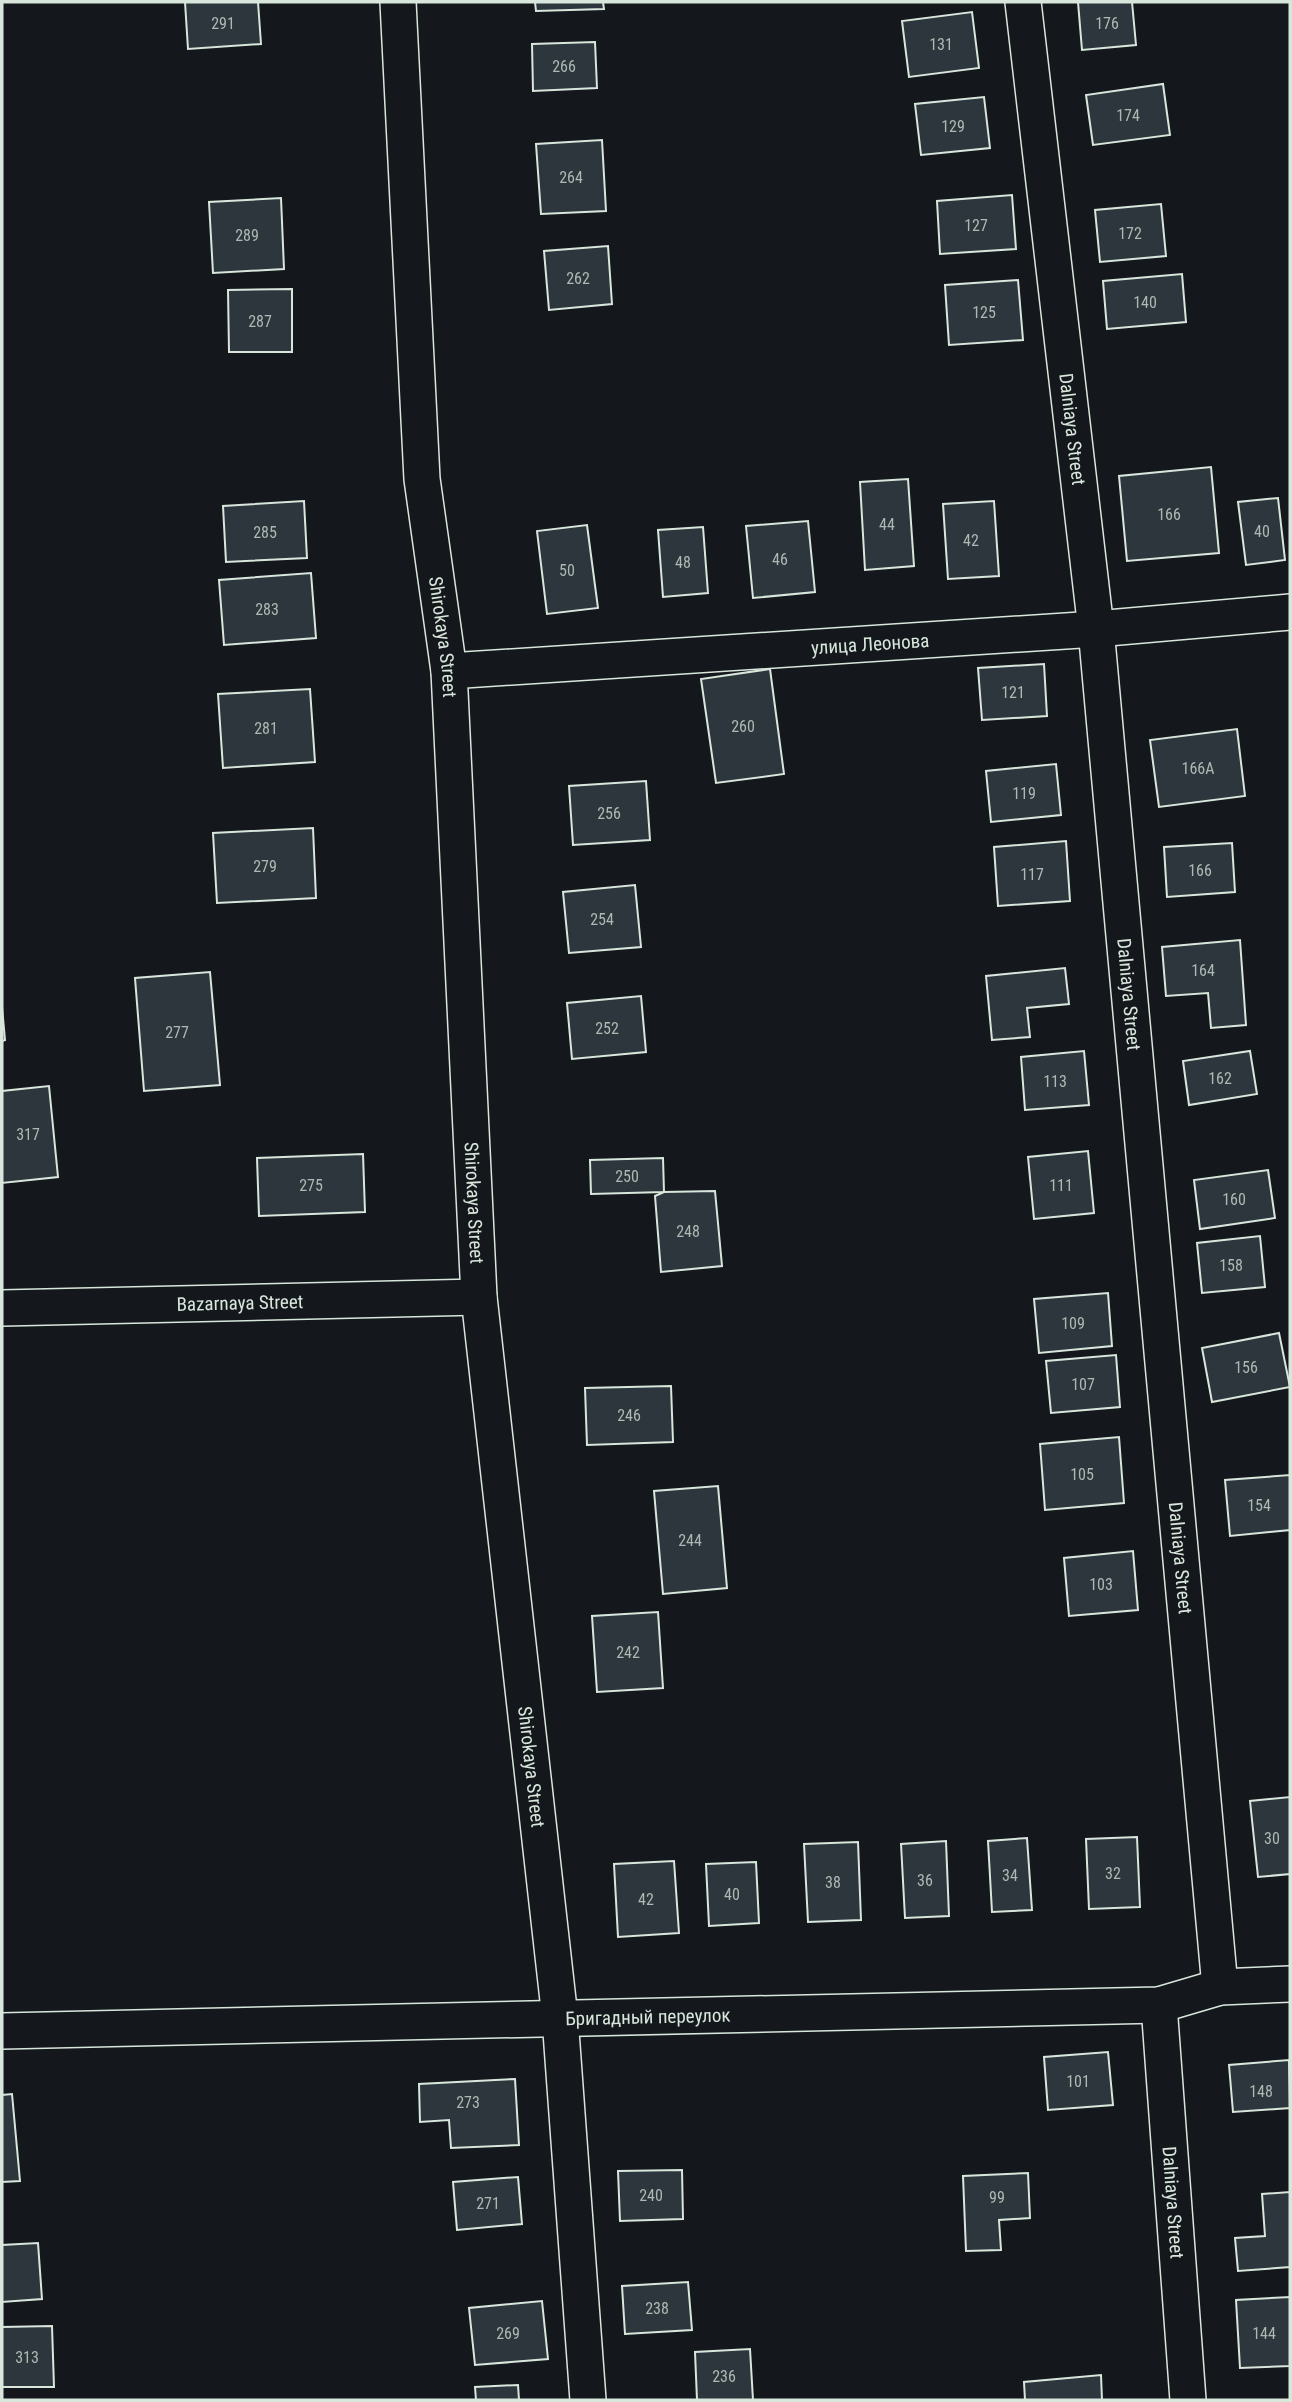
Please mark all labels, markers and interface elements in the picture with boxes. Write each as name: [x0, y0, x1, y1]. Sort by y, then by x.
house number: 291: [211, 14, 235, 33]
house number: 176: [1095, 14, 1119, 33]
house number: 131: [929, 35, 953, 54]
house number: 266: [552, 57, 576, 76]
house number: 174: [1116, 106, 1140, 125]
house number: 129: [941, 117, 965, 136]
house number: 264: [559, 168, 583, 187]
house number: 127: [964, 216, 988, 235]
house number: 172: [1118, 224, 1142, 243]
house number: 289: [235, 226, 259, 245]
house number: 262: [566, 269, 590, 288]
house number: 140: [1133, 293, 1157, 312]
house number: 125: [972, 303, 996, 322]
house number: 287: [248, 312, 272, 331]
street label: Dalniaya Street: [1054, 372, 1090, 486]
house number: 166: [1157, 505, 1181, 524]
house number: 44: [879, 515, 895, 534]
house number: 40: [1254, 522, 1270, 541]
house number: 285: [253, 523, 277, 542]
house number: 42: [963, 531, 979, 550]
house number: 46: [772, 550, 788, 569]
house number: 48: [675, 553, 691, 572]
house number: 50: [559, 561, 575, 580]
street label: Shirokaya Street: [424, 575, 461, 698]
house number: 283: [255, 600, 279, 619]
street label: улица Леонова: [810, 629, 930, 659]
house number: 121: [1001, 683, 1025, 702]
house number: 260: [731, 717, 755, 736]
house number: 281: [254, 719, 278, 738]
house number: 166А: [1182, 759, 1214, 778]
house number: 119: [1012, 784, 1036, 803]
house number: 256: [597, 804, 621, 823]
house number: 279: [253, 857, 277, 876]
house number: 166: [1188, 861, 1212, 880]
house number: 117: [1020, 865, 1044, 884]
house number: 254: [590, 910, 614, 929]
street label: Dalniaya Street: [1112, 937, 1145, 1051]
house number: 164: [1191, 961, 1215, 980]
house number: 252: [595, 1019, 619, 1038]
house number: 277: [165, 1023, 189, 1042]
house number: 162: [1208, 1069, 1232, 1088]
house number: 113: [1043, 1072, 1067, 1091]
house number: 317: [16, 1125, 40, 1144]
street label: Shirokaya Street: [460, 1141, 488, 1264]
house number: 250: [615, 1167, 639, 1186]
house number: 275: [299, 1176, 323, 1195]
house number: 111: [1049, 1176, 1073, 1195]
house number: 160: [1222, 1190, 1246, 1209]
house number: 248: [676, 1222, 700, 1241]
house number: 158: [1219, 1256, 1243, 1275]
street label: Bazarnaya Street: [176, 1290, 304, 1316]
house number: 109: [1061, 1314, 1085, 1333]
house number: 156: [1234, 1358, 1258, 1377]
house number: 107: [1071, 1375, 1095, 1394]
house number: 246: [617, 1406, 641, 1425]
house number: 105: [1070, 1465, 1094, 1484]
house number: 154: [1247, 1496, 1271, 1515]
street label: Dalniaya Street: [1164, 1501, 1197, 1615]
house number: 244: [678, 1531, 702, 1550]
house number: 103: [1089, 1575, 1113, 1594]
house number: 242: [616, 1643, 640, 1662]
street label: Shirokaya Street: [513, 1705, 550, 1829]
house number: 30: [1264, 1829, 1280, 1848]
house number: 32: [1105, 1864, 1121, 1883]
house number: 34: [1002, 1866, 1018, 1885]
house number: 36: [917, 1871, 933, 1890]
house number: 38: [825, 1873, 841, 1892]
house number: 40: [724, 1885, 740, 1904]
house number: 42: [638, 1890, 654, 1909]
street label: Бригадный переулок: [565, 2004, 731, 2030]
house number: 101: [1066, 2072, 1090, 2091]
house number: 148: [1249, 2082, 1273, 2101]
house number: 273: [456, 2093, 480, 2112]
street label: Dalniaya Street: [1157, 2145, 1189, 2260]
house number: 240: [639, 2186, 663, 2205]
house number: 99: [989, 2188, 1005, 2207]
house number: 271: [476, 2194, 500, 2213]
house number: 238: [645, 2299, 669, 2318]
house number: 269: [496, 2324, 520, 2343]
house number: 144: [1252, 2324, 1276, 2343]
house number: 313: [15, 2348, 39, 2367]
house number: 236: [712, 2367, 736, 2386]

